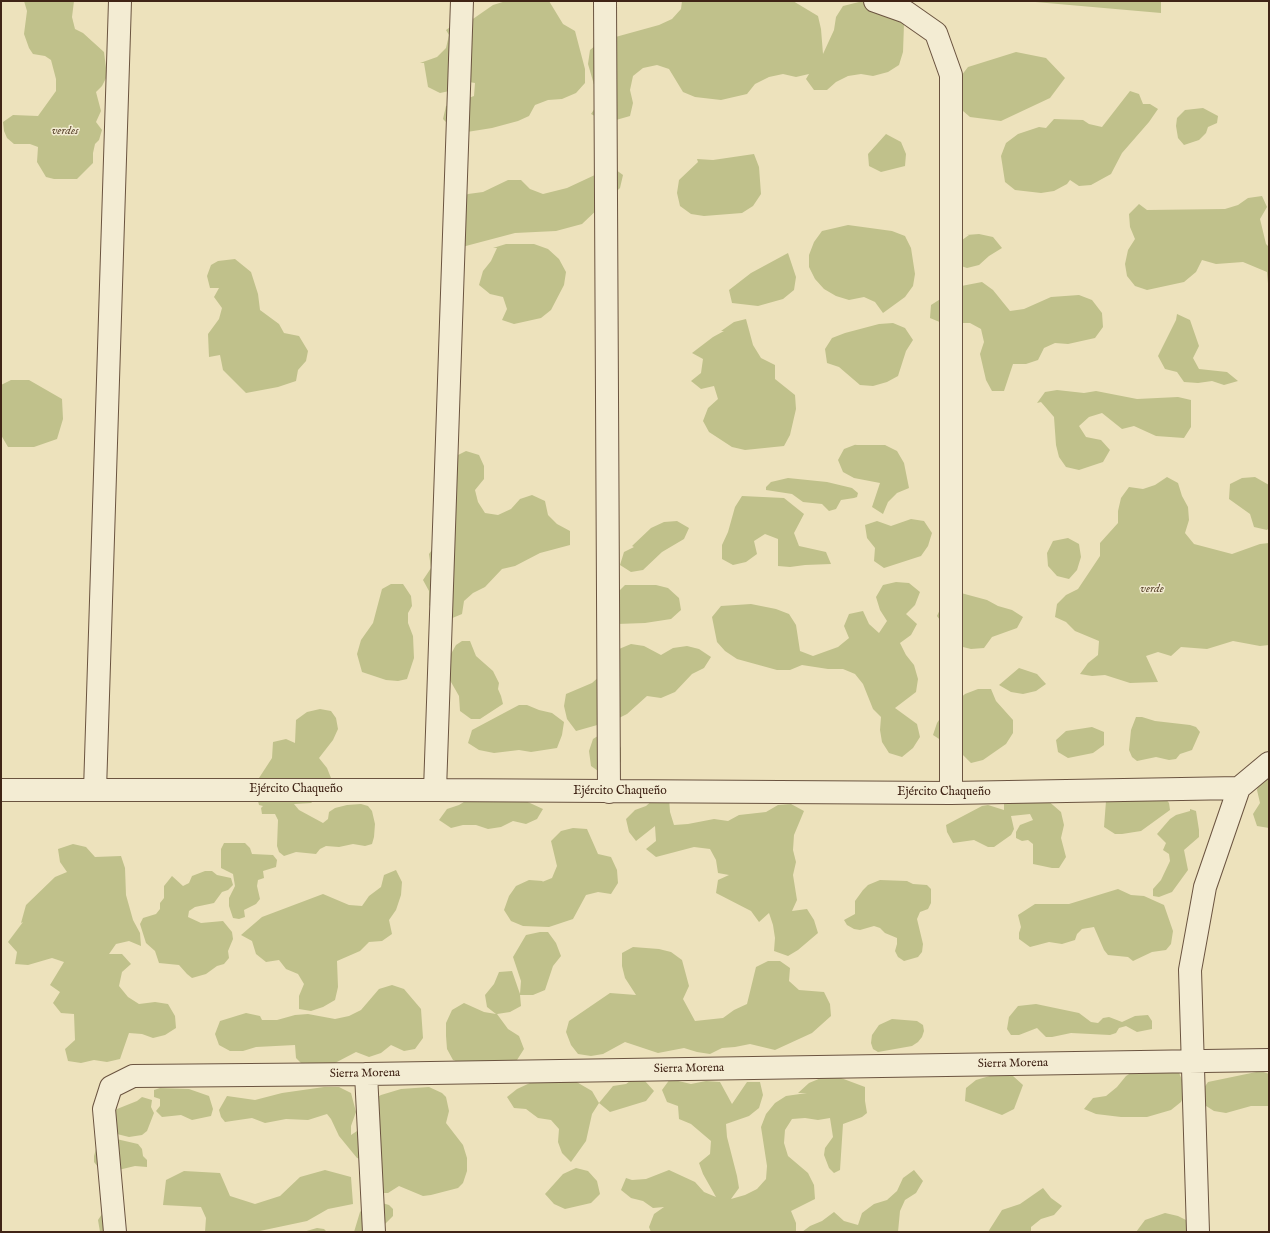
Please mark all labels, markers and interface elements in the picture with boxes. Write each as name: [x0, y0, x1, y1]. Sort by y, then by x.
park label: verdes: [52, 125, 78, 139]
park label: verde: [1140, 583, 1164, 597]
street label: Ejército Chaqueño: [249, 783, 343, 797]
street label: Ejército Chaqueño: [573, 785, 667, 799]
street label: Ejército Chaqueño: [897, 786, 991, 800]
street label: Sierra Morena: [978, 1056, 1048, 1072]
street label: Sierra Morena: [654, 1061, 724, 1077]
street label: Sierra Morena: [330, 1066, 400, 1082]

